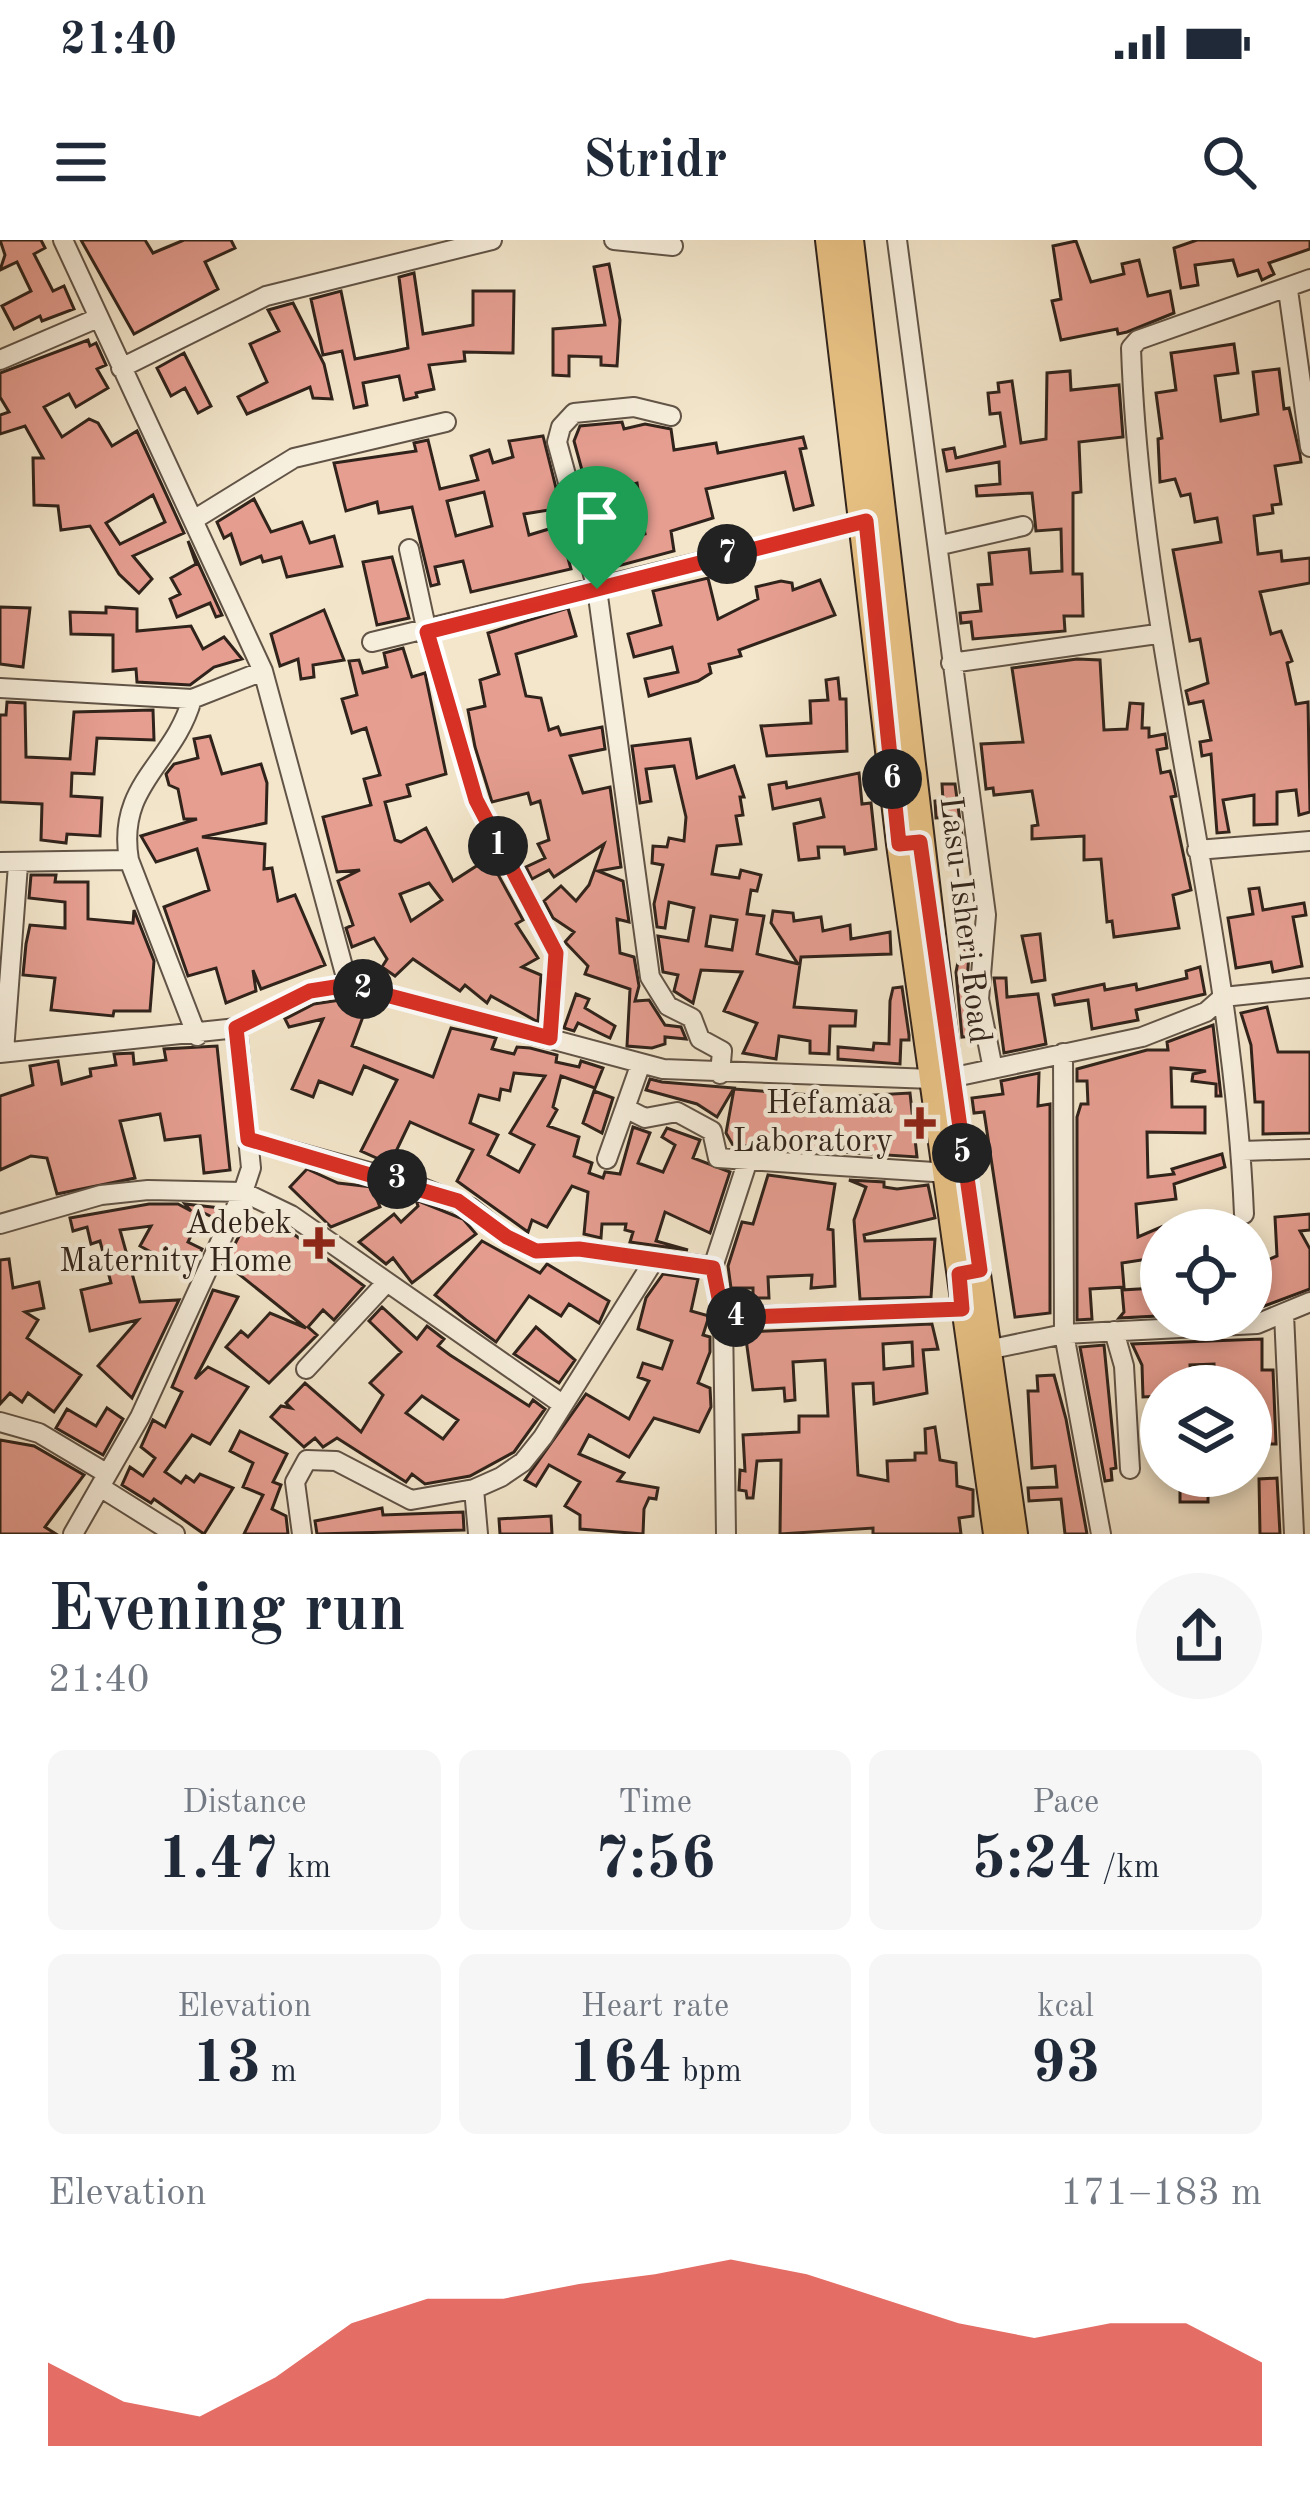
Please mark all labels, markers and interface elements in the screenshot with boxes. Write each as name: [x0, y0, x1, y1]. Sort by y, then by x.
text: 21:40: [60, 19, 177, 64]
icon: menu: [48, 129, 114, 195]
icon: search: [1196, 129, 1262, 195]
text: Stridr: [582, 135, 728, 189]
pin: [546, 466, 648, 589]
icon: arrive: [564, 484, 630, 550]
pin: 7: [697, 524, 757, 584]
text: 7: [717, 537, 737, 570]
pin: 6: [862, 749, 922, 809]
text: 6: [882, 762, 902, 795]
street label: Lasu-Isheri Road: [932, 795, 996, 1045]
pin: 1: [468, 816, 528, 876]
text: 1: [488, 829, 508, 862]
pin: 2: [333, 959, 393, 1019]
text: 2: [353, 972, 373, 1005]
place label: Hefamaa Laboratory: [733, 1088, 893, 1159]
marker: Hefamaa Laboratory: [904, 1107, 936, 1139]
pin: 5: [932, 1123, 992, 1183]
text: 5: [952, 1136, 972, 1169]
pin: 3: [367, 1149, 427, 1209]
text: 3: [387, 1162, 407, 1195]
place label: Adebek Maternity Home: [59, 1208, 292, 1279]
map controls: [1140, 1209, 1272, 1497]
button: locate: [1140, 1209, 1272, 1341]
marker: Adebek Maternity Home: [303, 1227, 335, 1259]
pin: 4: [706, 1287, 766, 1347]
text: 4: [726, 1300, 746, 1333]
button: layers: [1140, 1365, 1272, 1497]
button: share: [1136, 1573, 1262, 1699]
text: Evening run: [48, 1579, 406, 1645]
text: 21:40: [48, 1661, 149, 1700]
text: Distance: [182, 1787, 306, 1820]
text: Time: [618, 1787, 692, 1820]
text: Pace: [1032, 1787, 1099, 1820]
text: 1.47: [157, 1831, 279, 1891]
text: 7:56: [594, 1831, 716, 1891]
text: 5:24: [971, 1831, 1093, 1891]
text: km: [279, 1852, 331, 1885]
text: /km: [1093, 1852, 1160, 1885]
text: Elevation: [177, 1991, 311, 2024]
text: Heart rate: [581, 1991, 729, 2024]
text: kcal: [1037, 1991, 1094, 2024]
text: 13: [192, 2035, 261, 2095]
text: 164: [568, 2035, 672, 2095]
text: 93: [1031, 2035, 1100, 2095]
text: m: [261, 2056, 297, 2089]
text: bpm: [672, 2056, 742, 2089]
text: Elevation: [48, 2174, 207, 2213]
text: 171–183 m: [1060, 2174, 1262, 2213]

